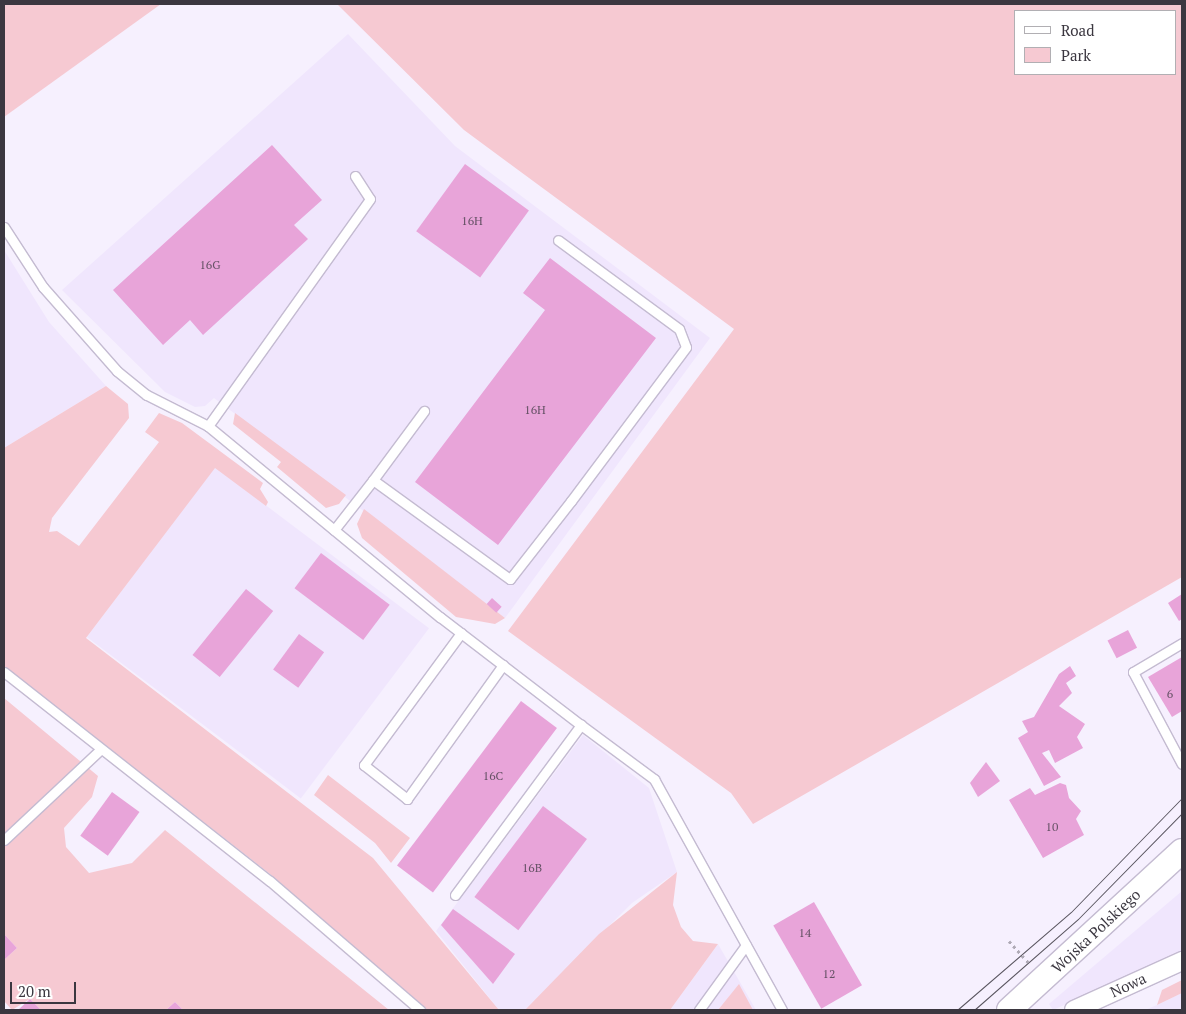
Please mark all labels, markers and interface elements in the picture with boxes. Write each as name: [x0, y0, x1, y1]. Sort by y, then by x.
legend: [1014, 10, 1176, 75]
text: Road: [1061, 20, 1094, 40]
text: Park: [1061, 45, 1091, 65]
house number: 16H: [461, 214, 483, 228]
house number: 16G: [199, 258, 221, 272]
house number: 16H: [524, 403, 546, 417]
house number: 6: [1167, 687, 1173, 701]
house number: 16C: [483, 769, 503, 783]
house number: 10: [1046, 820, 1058, 834]
house number: 16B: [522, 861, 542, 875]
street label: Wojska Polskiego: [1048, 885, 1144, 977]
house number: 14: [799, 926, 811, 940]
house number: 12: [823, 967, 835, 981]
street label: Nowa: [1107, 969, 1149, 1001]
scale bar: [12, 972, 79, 1004]
text: 20 m: [18, 981, 51, 1001]

